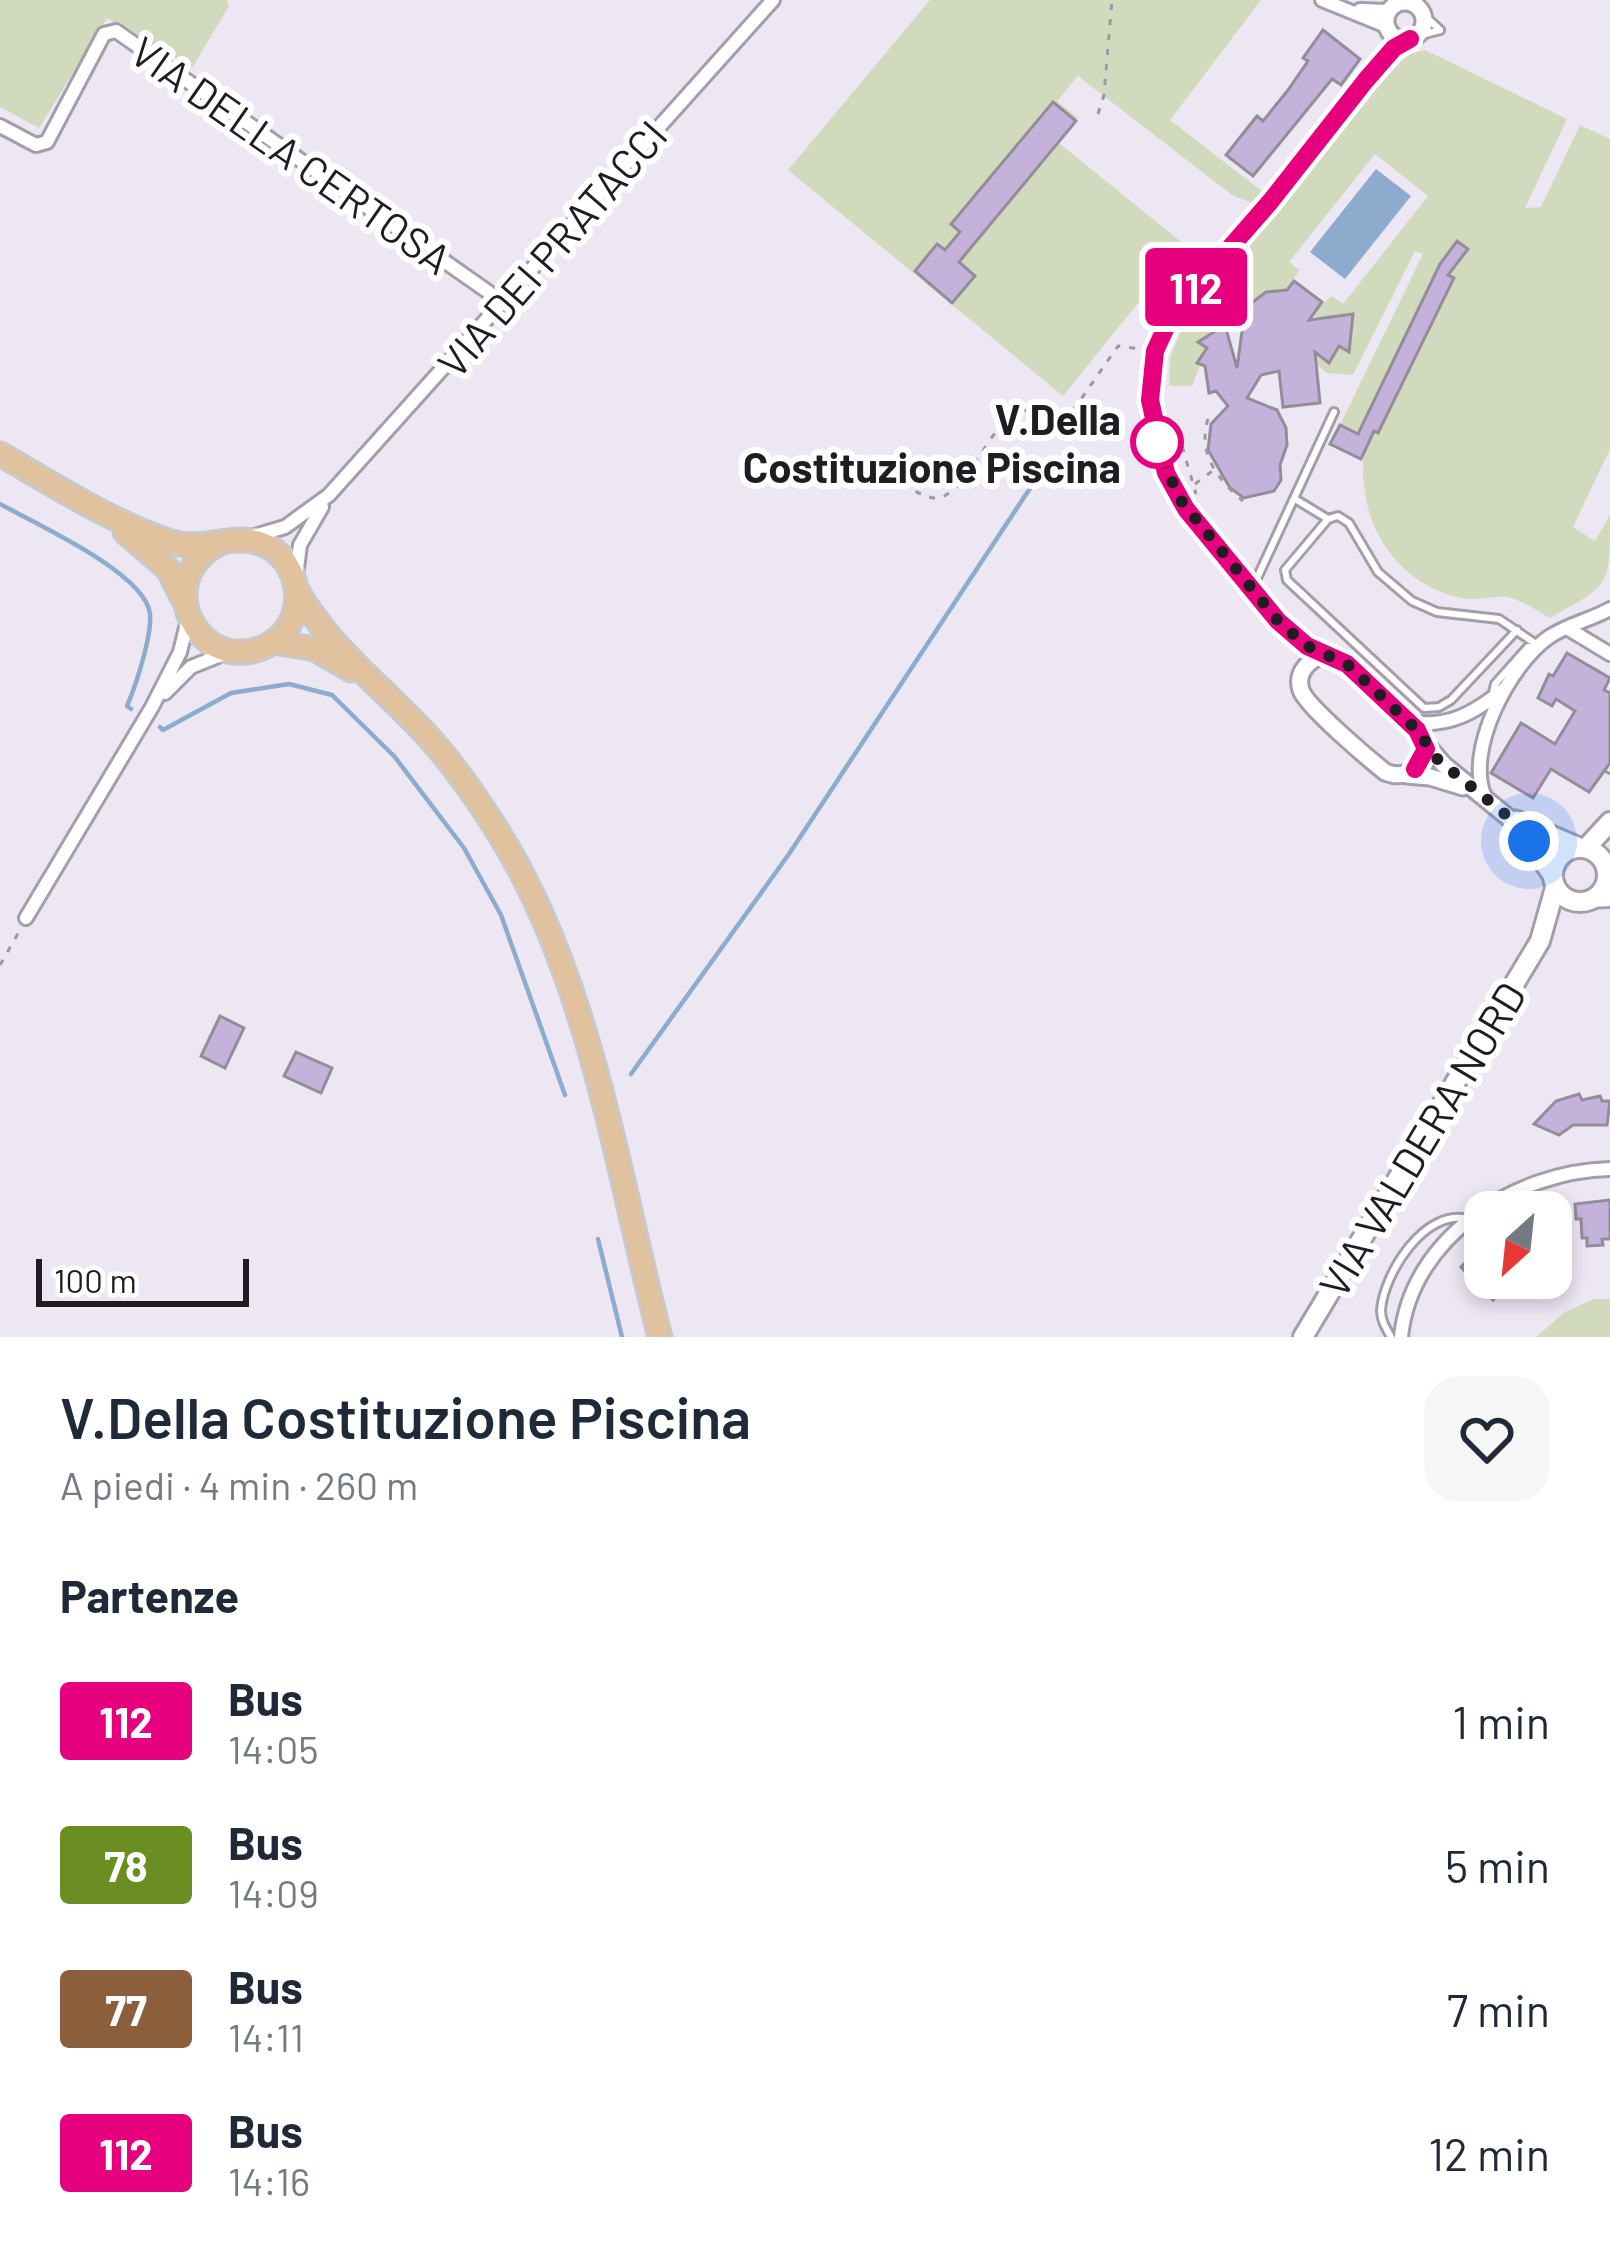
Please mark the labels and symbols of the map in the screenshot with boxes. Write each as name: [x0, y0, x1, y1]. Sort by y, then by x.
street label: VIA DELLA CERTOSA: [122, 25, 462, 283]
street label: VIA DEI PRATACCI: [426, 110, 676, 386]
line badge: 112: [1127, 248, 1265, 326]
place label: V.Della Costituzione Piscina: [743, 393, 1121, 491]
marker: V.Della Costituzione Piscina: [1132, 417, 1182, 467]
your location: [1499, 811, 1559, 871]
street label: VIA VALDERA NORD: [1307, 973, 1535, 1305]
north arrow: [1464, 1191, 1572, 1299]
scale bar: [36, 1253, 249, 1306]

